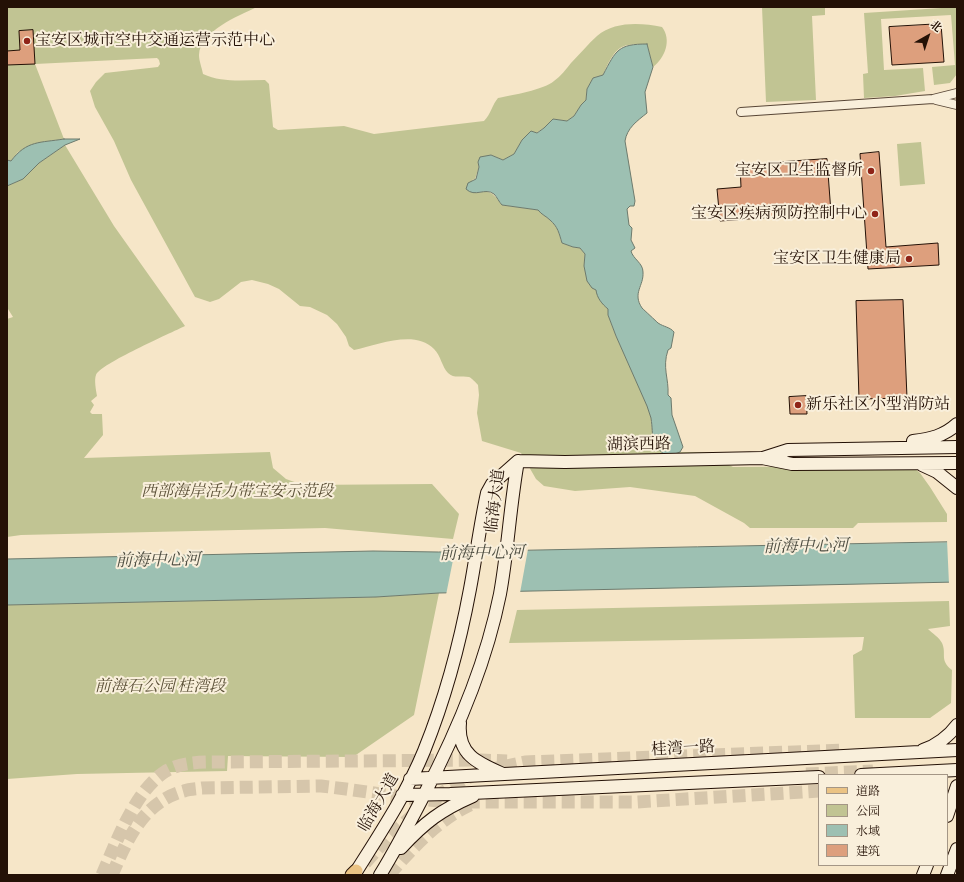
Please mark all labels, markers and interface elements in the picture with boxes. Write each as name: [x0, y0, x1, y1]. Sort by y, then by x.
north arrow: [908, 16, 948, 56]
text: 北: [927, 17, 945, 36]
place label: 宝安区城市空中交通运营示范中心: [35, 31, 275, 51]
marker: 宝安区城市空中交通运营示范中心: [22, 36, 32, 46]
place label: 宝安区卫生监督所: [735, 161, 863, 181]
marker: 宝安区卫生监督所: [866, 166, 876, 176]
place label: 宝安区疾病预防控制中心: [691, 204, 867, 224]
marker: 宝安区疾病预防控制中心: [870, 209, 880, 219]
place label: 宝安区卫生健康局: [773, 249, 901, 269]
marker: 宝安区卫生健康局: [904, 254, 914, 264]
place label: 新乐社区小型消防站: [806, 395, 950, 415]
marker: 新乐社区小型消防站: [793, 400, 803, 410]
street label: 湖滨西路: [607, 435, 671, 455]
street label: 临海大道: [483, 468, 509, 534]
park label: 西部海岸活力带宝安示范段: [141, 482, 333, 502]
water label: 前海中心河: [763, 536, 849, 558]
water label: 前海中心河: [439, 543, 525, 565]
water label: 前海中心河: [115, 550, 201, 572]
park label: 前海石公园 桂湾段: [95, 677, 225, 697]
street label: 桂湾一路: [651, 738, 715, 760]
street label: 临海大道: [355, 770, 403, 836]
legend: [818, 774, 948, 866]
text: 道路: [856, 783, 880, 799]
text: 公园: [856, 803, 880, 819]
text: 水域: [856, 823, 880, 839]
text: 建筑: [856, 843, 880, 859]

